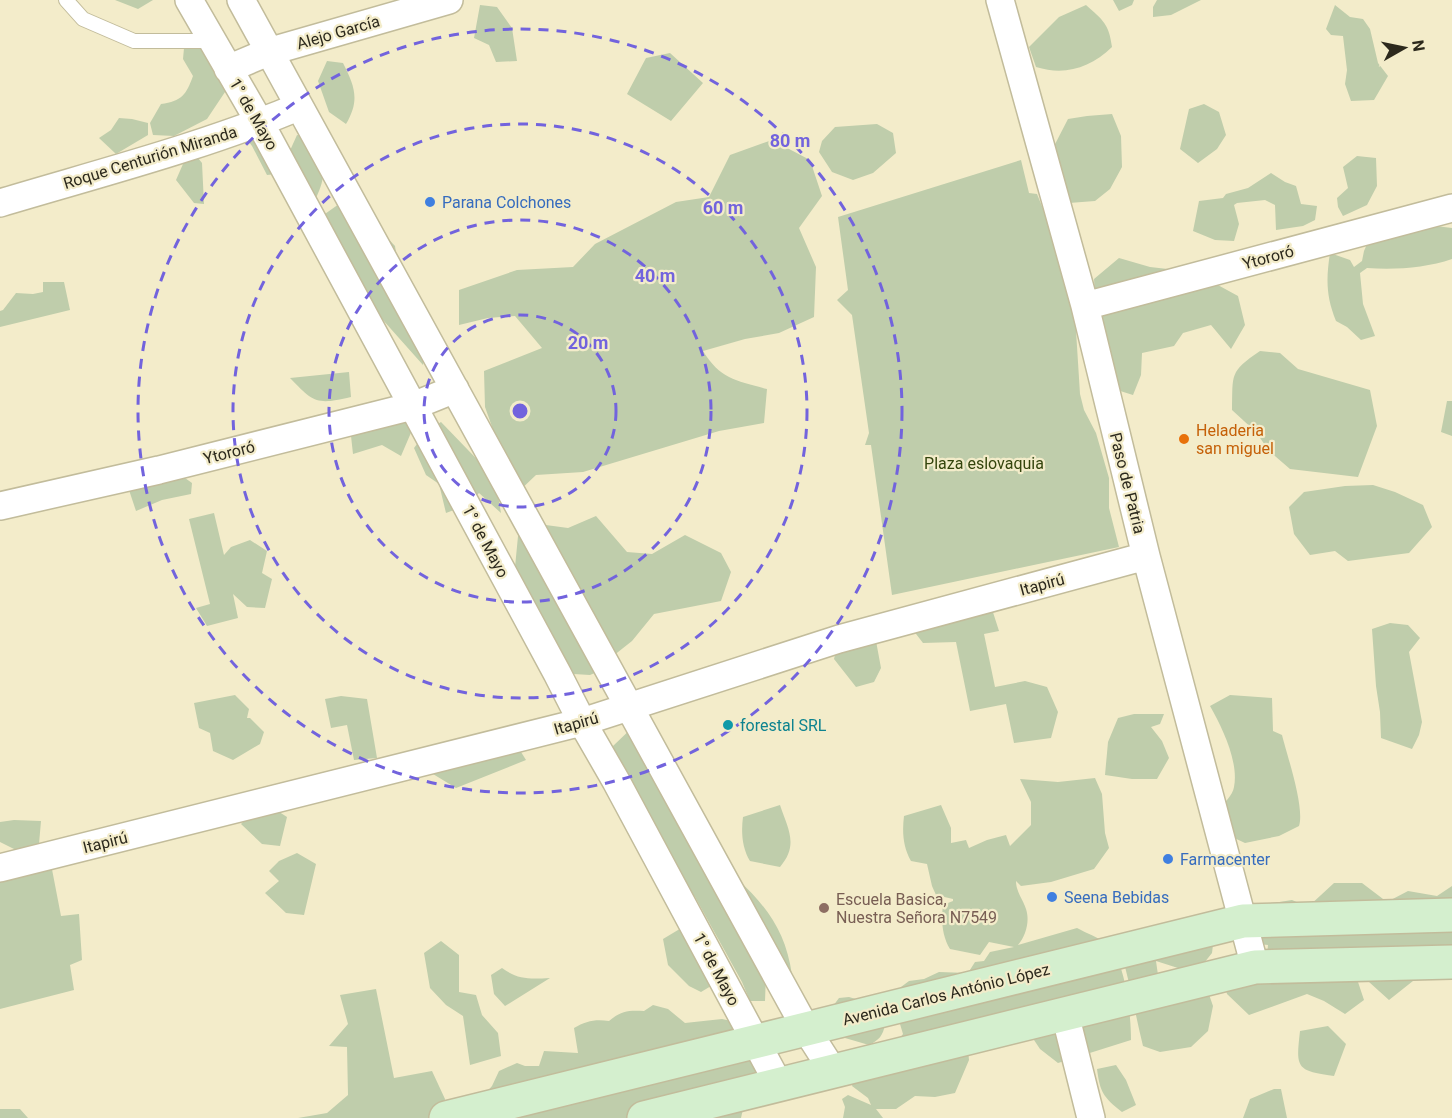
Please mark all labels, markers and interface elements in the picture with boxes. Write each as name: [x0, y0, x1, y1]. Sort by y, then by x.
street label: Alejo García: [294, 12, 382, 53]
north arrow: [1374, 18, 1434, 78]
text: N: [1408, 39, 1429, 53]
street label: 1° de Mayo: [225, 75, 282, 153]
street label: Roque Centurión Miranda: [61, 122, 239, 193]
text: 80 m: [770, 130, 810, 151]
place label: Parana Colchones: [442, 193, 571, 212]
marker: Parana Colchones: [423, 195, 437, 209]
text: 60 m: [703, 197, 743, 218]
street label: Ytororó: [1240, 242, 1296, 273]
text: 40 m: [635, 265, 675, 286]
text: 20 m: [568, 332, 608, 353]
centre of rings: [510, 401, 530, 421]
place label: Heladeria san miguel: [1196, 421, 1274, 458]
street label: Paso de Patria: [1106, 431, 1149, 536]
marker: Heladeria san miguel: [1177, 432, 1191, 446]
street label: Ytororó: [201, 437, 257, 468]
park label: Plaza eslovaquia: [924, 454, 1044, 473]
street label: 1° de Mayo: [458, 502, 513, 581]
street label: Itapirú: [1018, 569, 1067, 600]
street label: Itapirú: [552, 708, 601, 739]
place label: forestal SRL: [740, 716, 827, 735]
marker: forestal SRL: [721, 718, 735, 732]
street label: Itapirú: [81, 828, 129, 857]
place label: Farmacenter: [1180, 850, 1271, 869]
marker: Farmacenter: [1161, 852, 1175, 866]
place label: Seena Bebidas: [1064, 888, 1169, 907]
place label: Escuela Basica, Nuestra Señora N7549: [836, 890, 997, 927]
marker: Seena Bebidas: [1045, 890, 1059, 904]
marker: Escuela Basica, Nuestra Señora N7549: [817, 901, 831, 915]
street label: 1° de Mayo: [689, 930, 744, 1009]
street label: Avenida Carlos António López: [841, 960, 1052, 1029]

